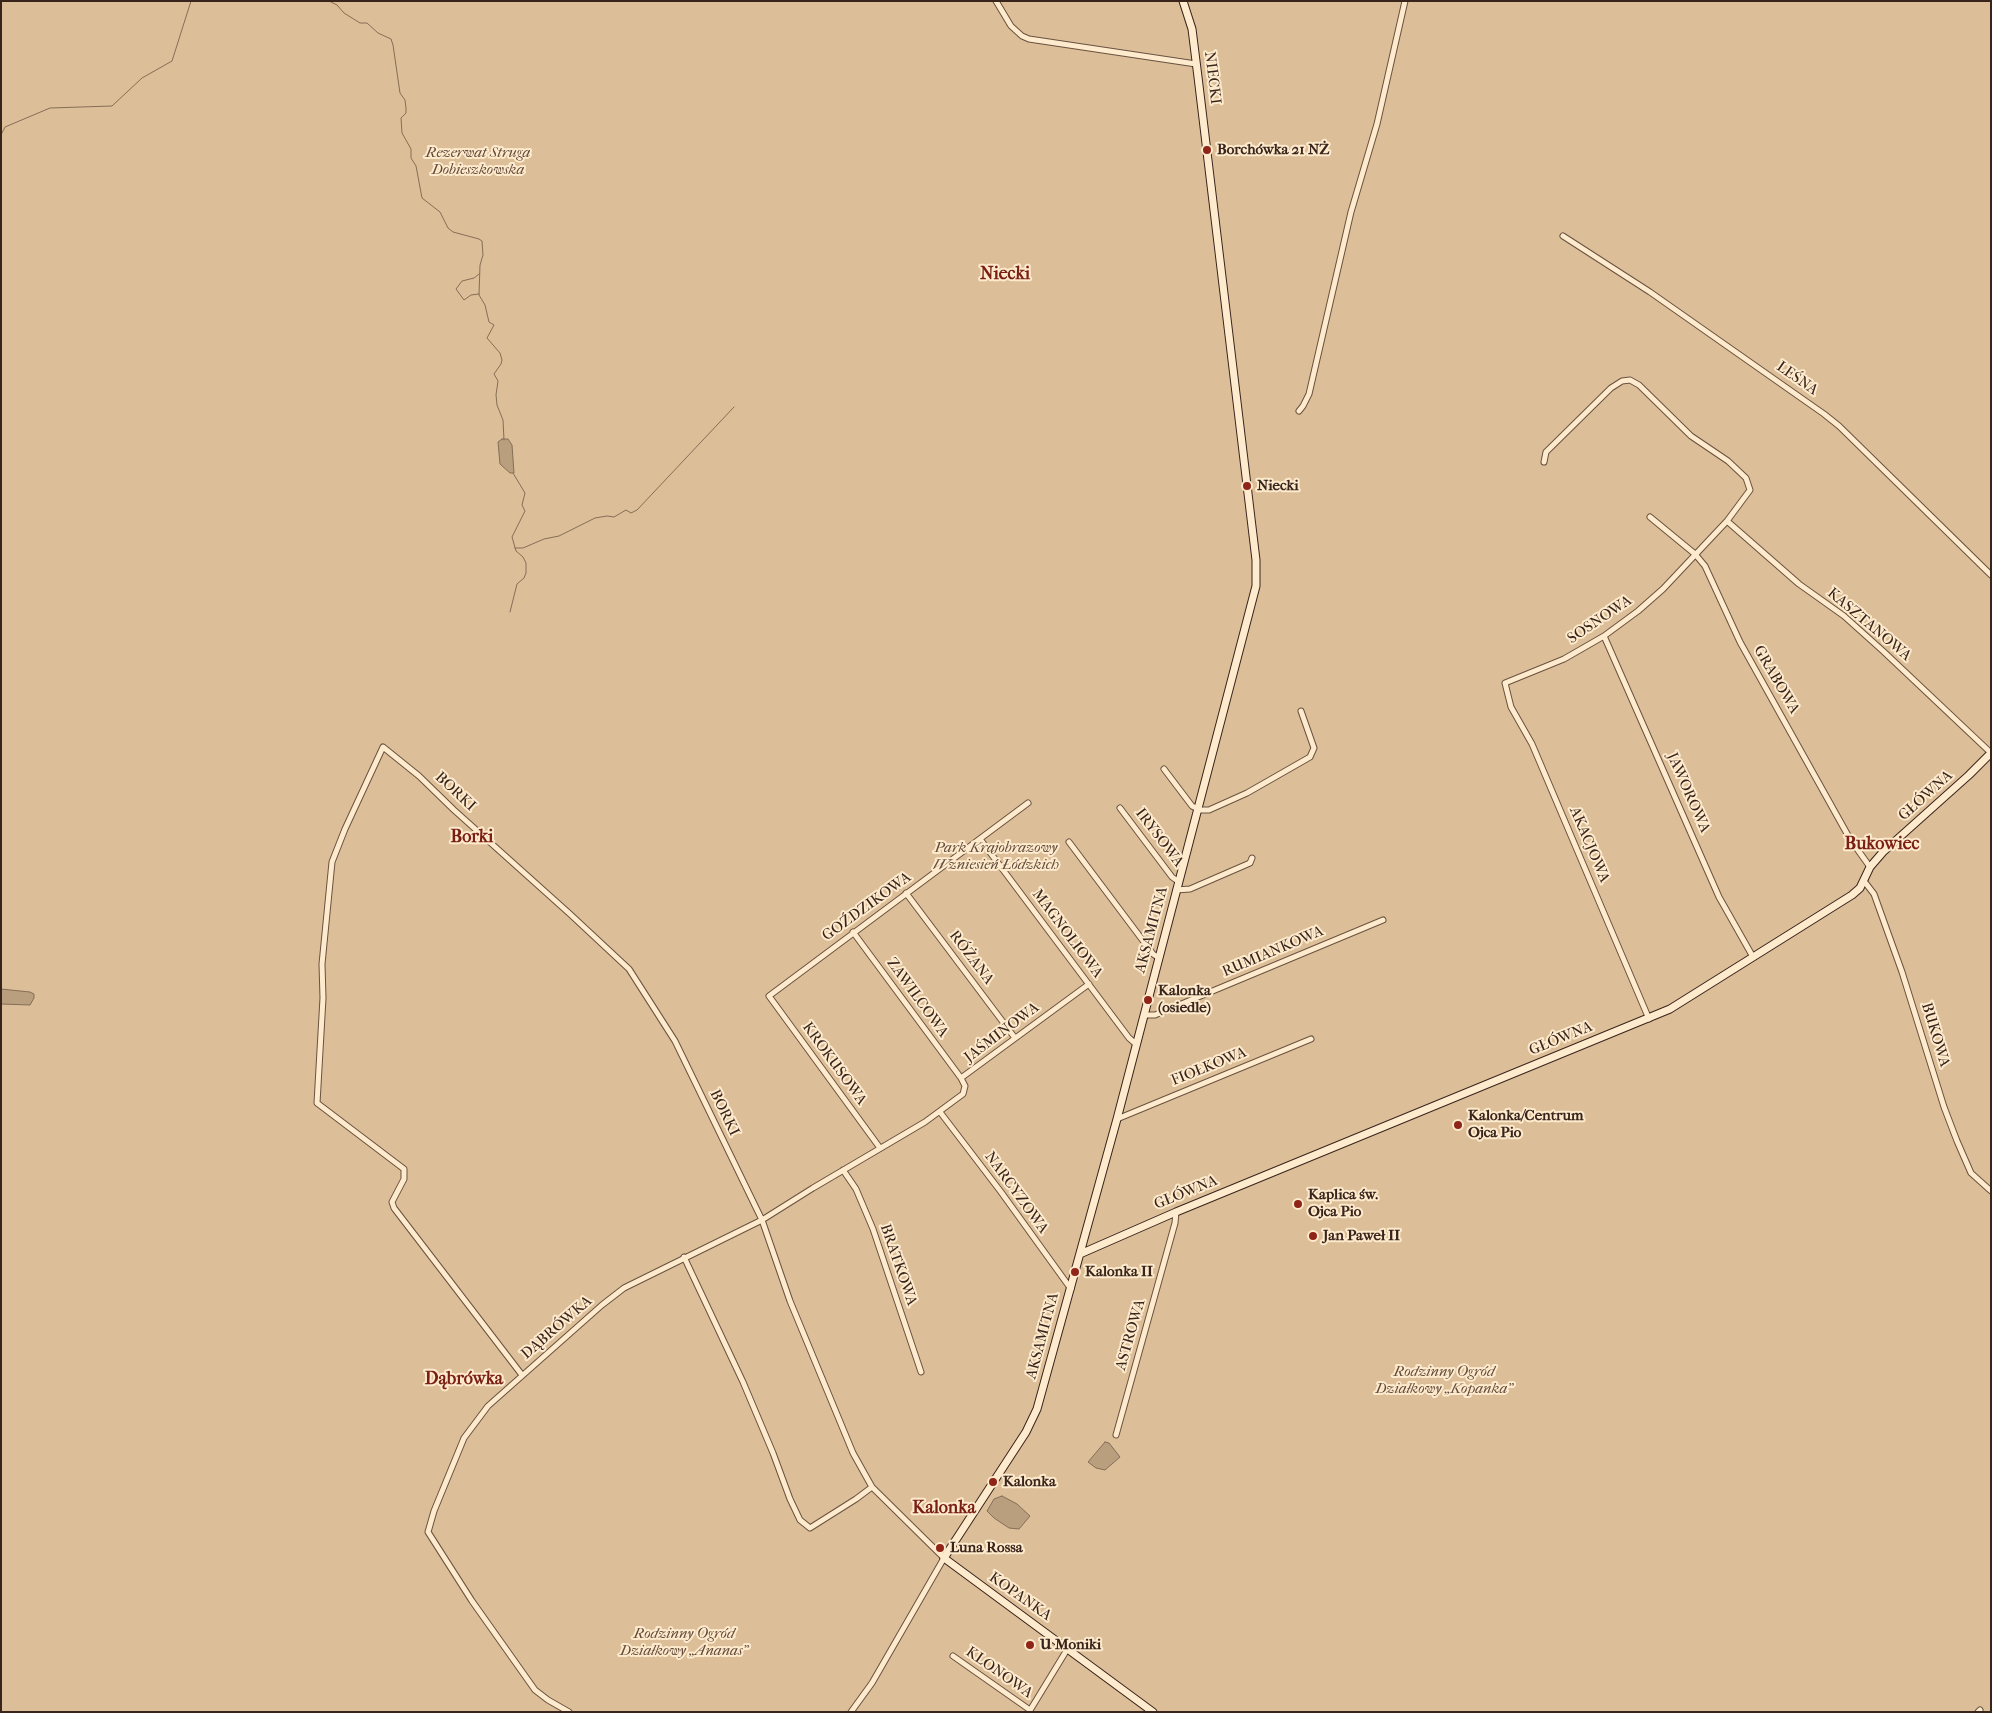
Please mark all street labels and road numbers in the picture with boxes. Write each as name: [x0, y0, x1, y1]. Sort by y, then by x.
street label: NIECKI: [1200, 50, 1224, 106]
street label: LEŚNA: [1773, 358, 1821, 400]
street label: KASZTANOWA: [1823, 585, 1915, 665]
street label: SOSNOWA: [1564, 592, 1636, 648]
street label: GRABOWA: [1749, 643, 1803, 717]
street label: JAWOROWA: [1662, 750, 1714, 836]
street label: GŁÓWNA: [1895, 767, 1957, 825]
street label: BORKI: [431, 769, 479, 815]
street label: AKACJOWA: [1565, 804, 1613, 886]
street label: IRYSOWA: [1131, 805, 1187, 871]
street label: GOŹDZIKOWA: [819, 869, 915, 945]
street label: AKSAMITNA: [1132, 885, 1172, 975]
street label: MAGNOLIOWA: [1028, 886, 1106, 982]
street label: RUMIANKOWA: [1220, 923, 1326, 981]
street label: RÓŻANA: [945, 927, 997, 989]
street label: ZAWILCOWA: [882, 955, 952, 1041]
street label: JAŚMINOWA: [961, 999, 1043, 1067]
street label: BUKOWA: [1917, 1001, 1953, 1069]
street label: GŁÓWNA: [1527, 1018, 1595, 1060]
street label: KROKUSOWA: [798, 1019, 870, 1109]
street label: FIOŁKOWA: [1169, 1044, 1249, 1090]
street label: BORKI: [705, 1087, 743, 1139]
street label: NARCYZOWA: [980, 1149, 1052, 1237]
street label: GŁÓWNA: [1152, 1172, 1220, 1214]
street label: BRATKOWA: [876, 1222, 920, 1308]
street label: AKSAMITNA: [1023, 1291, 1063, 1381]
street label: DĄBRÓWKA: [518, 1292, 596, 1364]
street label: ASTROWA: [1112, 1297, 1150, 1373]
street label: KOPANKA: [985, 1569, 1055, 1625]
street label: KLONOWA: [962, 1643, 1036, 1703]

